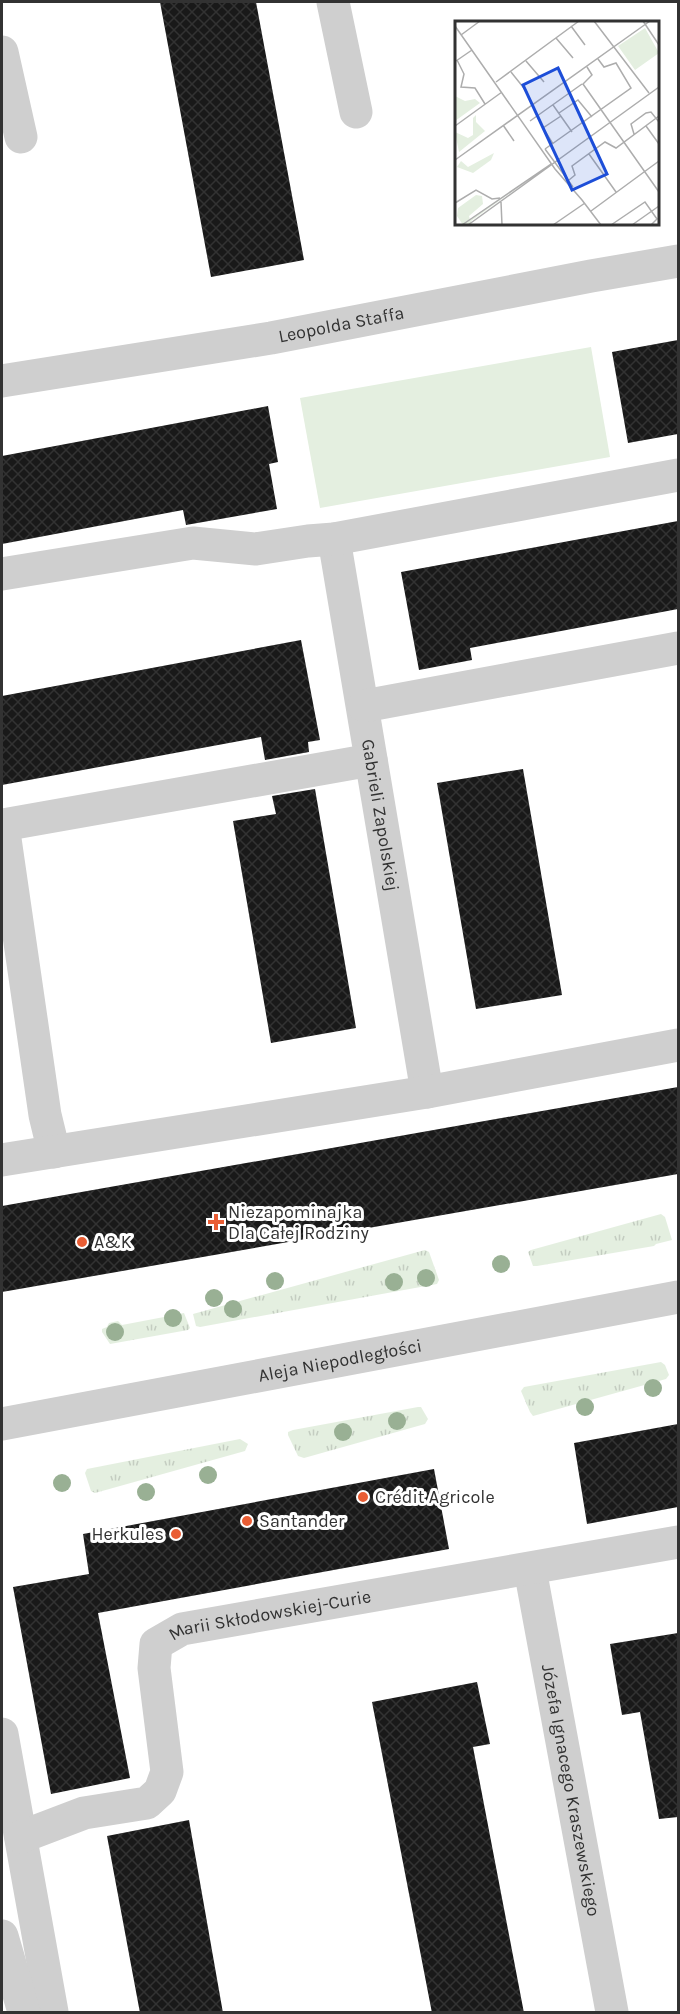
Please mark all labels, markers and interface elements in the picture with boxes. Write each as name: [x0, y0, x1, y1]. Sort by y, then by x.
inset map: [455, 21, 659, 225]
street label: Leopolda Staffa: [277, 301, 406, 347]
street label: Gabrieli Zapolskiej: [357, 737, 404, 893]
place label: Niezapominajka Dla Całej Rodziny: [228, 1201, 370, 1244]
marker: Niezapominajka Dla Całej Rodziny: [209, 1215, 223, 1229]
place label: A&K: [94, 1231, 132, 1253]
marker: A&K: [75, 1235, 89, 1249]
street label: Aleja Niepodległości: [256, 1334, 424, 1387]
place label: Crédit Agricole: [375, 1486, 495, 1508]
marker: Crédit Agricole: [356, 1490, 370, 1504]
place label: Santander: [259, 1510, 345, 1532]
marker: Santander: [240, 1514, 254, 1528]
place label: Herkules: [91, 1523, 164, 1545]
marker: Herkules: [169, 1527, 183, 1541]
street label: Marii Skłodowskiej-Curie: [165, 1585, 373, 1645]
street label: Józefa Ignacego Kraszewskiego: [537, 1662, 605, 1918]

